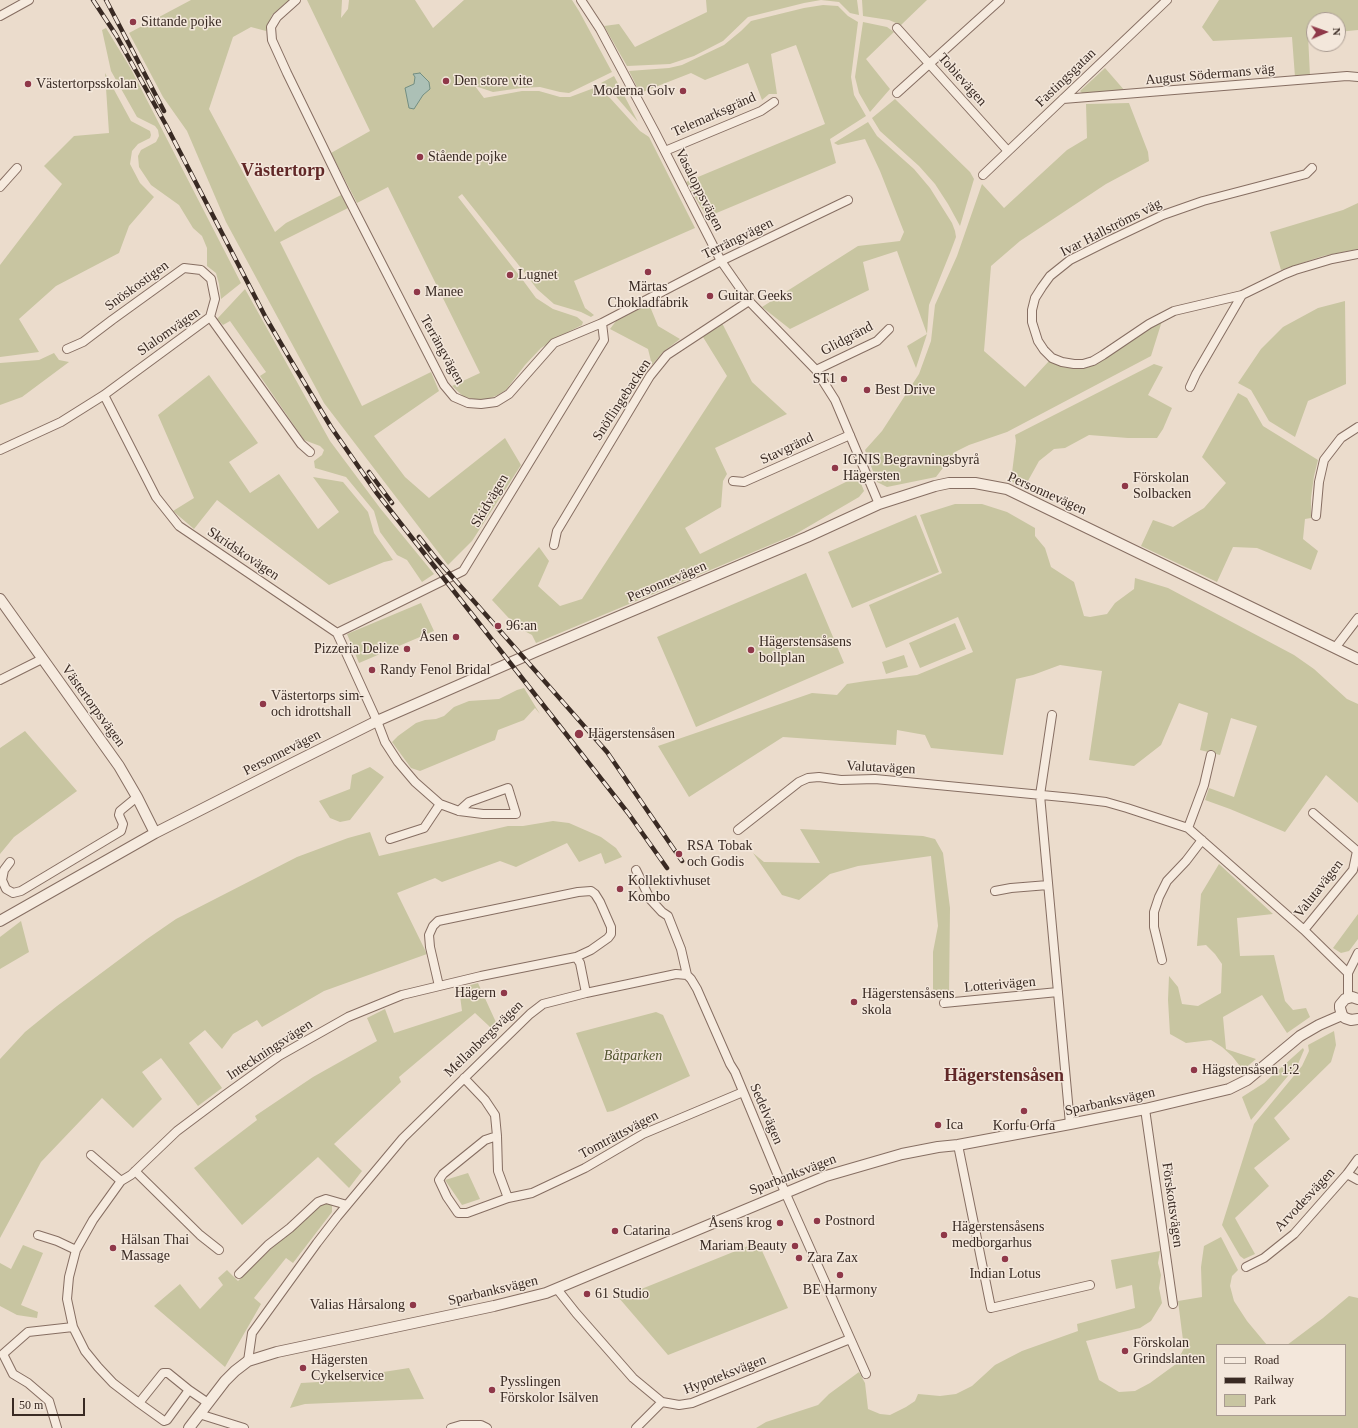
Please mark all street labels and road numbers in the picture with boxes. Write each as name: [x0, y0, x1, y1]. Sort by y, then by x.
street label: Fastingsgatan: [1032, 45, 1100, 111]
street label: Tobievägen: [934, 50, 990, 110]
street label: August Södermans väg: [1145, 61, 1275, 89]
street label: Telemarksgränd: [669, 89, 759, 141]
street label: Vasaloppsvägen: [671, 146, 727, 234]
street label: Ivar Hallströms väg: [1058, 195, 1164, 261]
street label: Terrängvägen: [700, 215, 776, 263]
street label: Snöskostigen: [102, 257, 172, 315]
street label: Slalomvägen: [134, 304, 204, 360]
street label: Terrängvägen: [416, 312, 468, 388]
street label: Glidgränd: [818, 318, 876, 360]
street label: Snöflingebacken: [589, 356, 655, 444]
street label: Stavgränd: [758, 429, 816, 469]
street label: Personnevägen: [1005, 469, 1089, 519]
street label: Skidvägen: [468, 471, 512, 531]
street label: Skridskovägen: [204, 524, 282, 584]
street label: Personnevägen: [625, 558, 709, 606]
street label: Västertorpsvägen: [57, 661, 129, 751]
street label: Personnevägen: [240, 726, 324, 780]
street label: Valutavägen: [846, 758, 916, 778]
street label: Valutavägen: [1291, 857, 1347, 921]
street label: Lotterivägen: [964, 974, 1036, 996]
street label: Mellanbergsvägen: [441, 997, 527, 1081]
street label: Inteckningsvägen: [224, 1016, 316, 1084]
street label: Sedelvägen: [746, 1081, 786, 1147]
street label: Sparbanksvägen: [1063, 1084, 1157, 1120]
street label: Tomträttsvägen: [577, 1107, 661, 1163]
street label: Sparbanksvägen: [747, 1151, 839, 1199]
street label: Förskottsvägen: [1158, 1161, 1186, 1249]
street label: Arvodesvägen: [1271, 1165, 1339, 1235]
street label: Sparbanksvägen: [446, 1272, 540, 1310]
street label: Hypoteksvägen: [681, 1352, 769, 1398]

